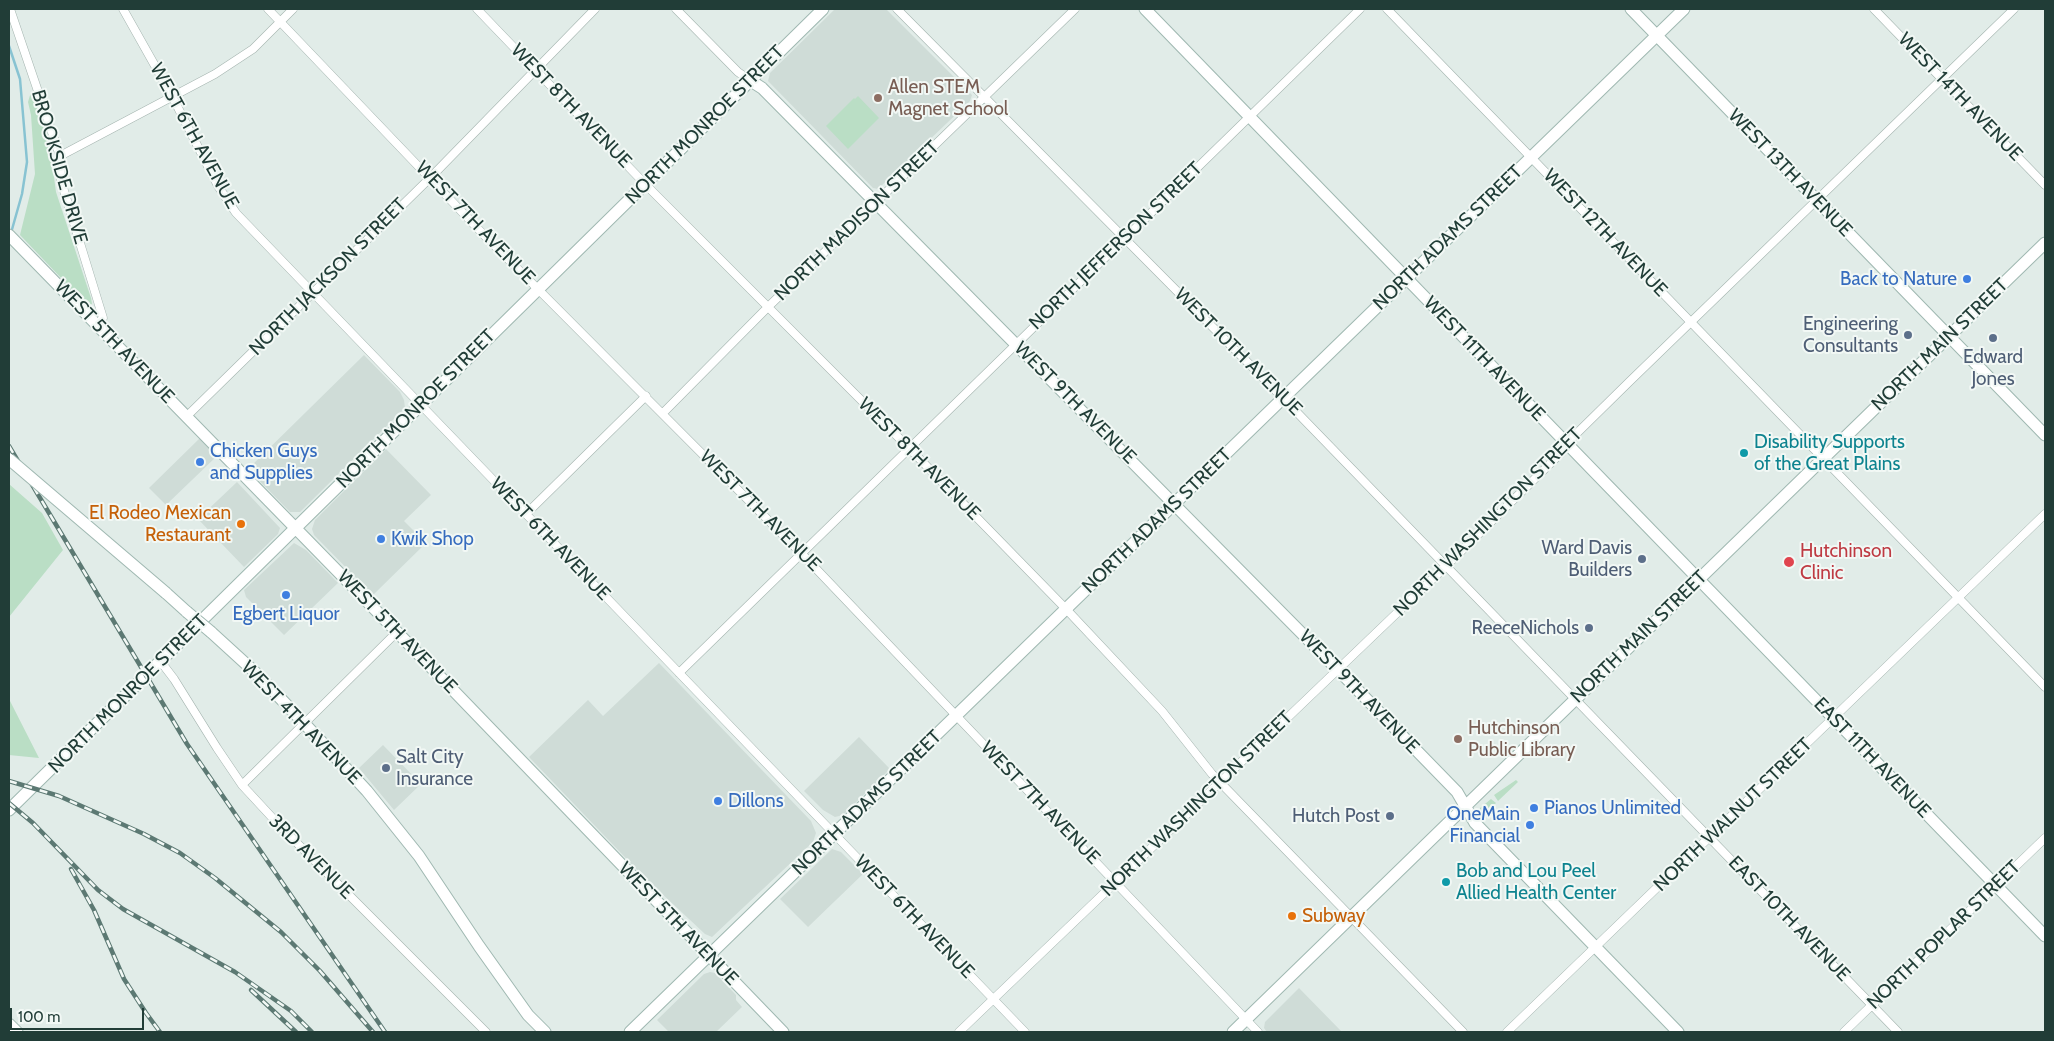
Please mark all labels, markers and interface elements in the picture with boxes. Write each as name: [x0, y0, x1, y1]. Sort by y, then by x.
street label: WEST 14TH AVENUE: [1893, 28, 2027, 166]
street label: WEST 8TH AVENUE: [506, 39, 636, 173]
street label: NORTH MONROE STREET: [621, 41, 789, 209]
street label: WEST 6TH AVENUE: [145, 59, 243, 213]
place label: Allen STEM Magnet School: [888, 76, 1008, 120]
street label: BROOKSIDE DRIVE: [26, 87, 92, 247]
marker: Allen STEM Magnet School: [872, 92, 884, 104]
street label: WEST 13TH AVENUE: [1723, 104, 1857, 242]
street label: NORTH MADISON STREET: [770, 136, 944, 306]
street label: WEST 7TH AVENUE: [410, 157, 540, 289]
street label: NORTH JEFFERSON STREET: [1025, 157, 1207, 335]
street label: NORTH ADAMS STREET: [1369, 161, 1527, 315]
street label: WEST 12TH AVENUE: [1538, 164, 1672, 302]
street label: NORTH JACKSON STREET: [245, 194, 411, 360]
place label: Back to Nature: [1840, 268, 1957, 290]
marker: Back to Nature: [1961, 273, 1973, 285]
street label: NORTH MAIN STREET: [1867, 274, 2013, 416]
street label: WEST 5TH AVENUE: [49, 276, 179, 408]
street label: WEST 10TH AVENUE: [1169, 283, 1307, 421]
street label: WEST 11TH AVENUE: [1419, 292, 1549, 426]
place label: Engineering Consultants: [1803, 313, 1898, 357]
street label: NORTH MONROE STREET: [332, 325, 500, 493]
marker: Engineering Consultants: [1902, 329, 1914, 341]
marker: Edward Jones: [1987, 332, 1999, 344]
street label: WEST 9TH AVENUE: [1009, 337, 1141, 469]
place label: Edward Jones: [1963, 346, 2023, 390]
street label: WEST 8TH AVENUE: [853, 393, 985, 525]
street label: NORTH WASHINGTON STREET: [1389, 423, 1587, 621]
place label: Disability Supports of the Great Plains: [1754, 431, 1905, 475]
place label: Chicken Guys and Supplies: [210, 440, 317, 484]
street label: NORTH ADAMS STREET: [1078, 444, 1236, 598]
street label: WEST 7TH AVENUE: [695, 446, 825, 576]
marker: Disability Supports of the Great Plains: [1738, 447, 1750, 459]
marker: Chicken Guys and Supplies: [194, 456, 206, 468]
street label: WEST 6TH AVENUE: [485, 473, 615, 605]
place label: El Rodeo Mexican Restaurant: [89, 502, 231, 546]
marker: El Rodeo Mexican Restaurant: [235, 518, 247, 530]
place label: Kwik Shop: [391, 528, 474, 550]
marker: Kwik Shop: [375, 533, 387, 545]
place label: Ward Davis Builders: [1541, 537, 1632, 581]
place label: Hutchinson Clinic: [1800, 540, 1892, 584]
marker: Ward Davis Builders: [1636, 553, 1648, 565]
marker: Hutchinson Clinic: [1782, 555, 1796, 569]
street label: WEST 5TH AVENUE: [332, 566, 462, 698]
street label: NORTH MAIN STREET: [1566, 566, 1712, 708]
marker: Egbert Liquor: [280, 589, 292, 601]
place label: Egbert Liquor: [232, 603, 340, 625]
street label: NORTH MONROE STREET: [44, 610, 212, 778]
place label: ReeceNichols: [1472, 617, 1579, 639]
marker: ReeceNichols: [1583, 622, 1595, 634]
street label: WEST 9TH AVENUE: [1294, 625, 1424, 759]
street label: WEST 4TH AVENUE: [236, 656, 366, 790]
street label: EAST 11TH AVENUE: [1809, 693, 1935, 823]
street label: NORTH WASHINGTON STREET: [1097, 706, 1297, 902]
place label: Hutchinson Public Library: [1468, 717, 1575, 761]
street label: NORTH ADAMS STREET: [788, 726, 946, 880]
marker: Hutchinson Public Library: [1452, 733, 1464, 745]
street label: NORTH WALNUT STREET: [1649, 734, 1817, 896]
street label: WEST 7TH AVENUE: [975, 737, 1105, 869]
place label: Salt City Insurance: [396, 746, 473, 790]
marker: Salt City Insurance: [380, 762, 392, 774]
place label: Dillons: [728, 790, 784, 812]
marker: Dillons: [712, 795, 724, 807]
place label: Pianos Unlimited: [1544, 797, 1681, 819]
marker: Pianos Unlimited: [1528, 802, 1540, 814]
place label: OneMain Financial: [1446, 803, 1520, 847]
place label: Hutch Post: [1292, 805, 1380, 827]
street label: 3RD AVENUE: [264, 810, 358, 904]
marker: Hutch Post: [1384, 810, 1396, 822]
marker: OneMain Financial: [1524, 819, 1536, 831]
street label: WEST 6TH AVENUE: [849, 851, 979, 983]
street label: EAST 10TH AVENUE: [1723, 852, 1855, 986]
street label: NORTH POPLAR STREET: [1863, 856, 2025, 1014]
street label: WEST 5TH AVENUE: [613, 858, 743, 990]
place label: Bob and Lou Peel Allied Health Center: [1456, 860, 1616, 904]
marker: Bob and Lou Peel Allied Health Center: [1440, 876, 1452, 888]
place label: Subway: [1302, 905, 1365, 927]
marker: Subway: [1286, 910, 1298, 922]
scale bar: [12, 998, 146, 1030]
text: 100 m: [18, 1008, 60, 1026]

